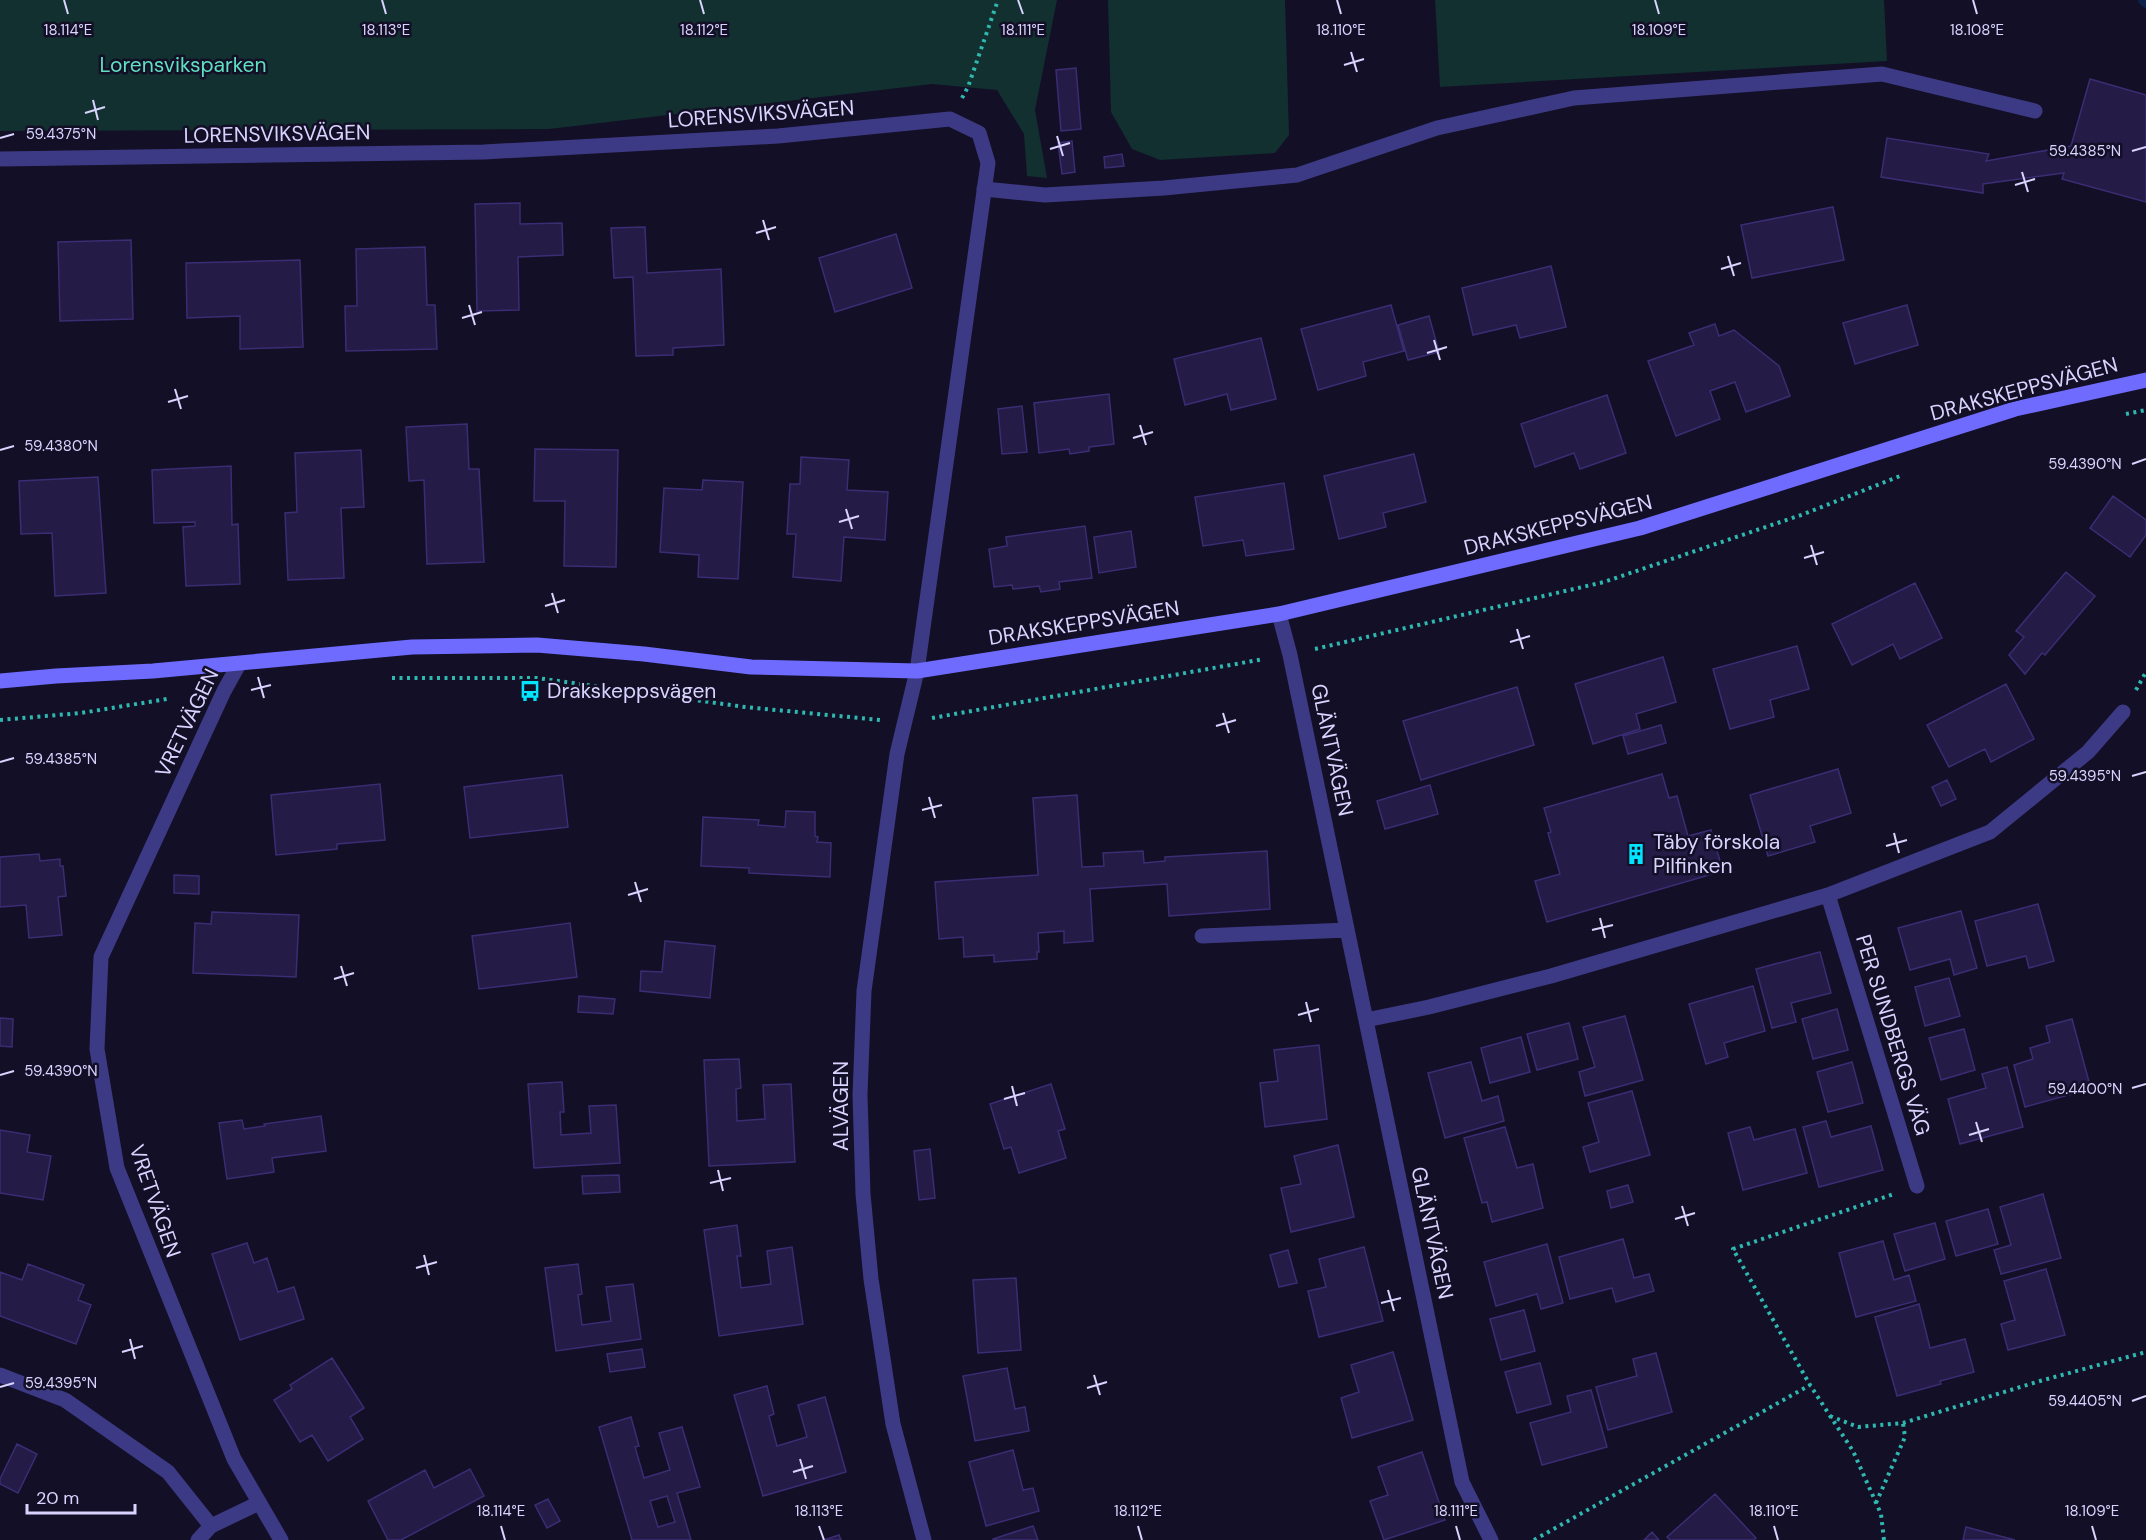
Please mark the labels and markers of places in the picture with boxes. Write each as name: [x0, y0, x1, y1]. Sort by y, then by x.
place label: Drakskeppsvägen: [547, 677, 716, 705]
bus stop icon: Drakskeppsvägen: [518, 679, 542, 703]
place label: Täby förskola Pilfinken: [1653, 828, 1780, 880]
building icon: Täby förskola Pilfinken: [1624, 842, 1648, 866]

